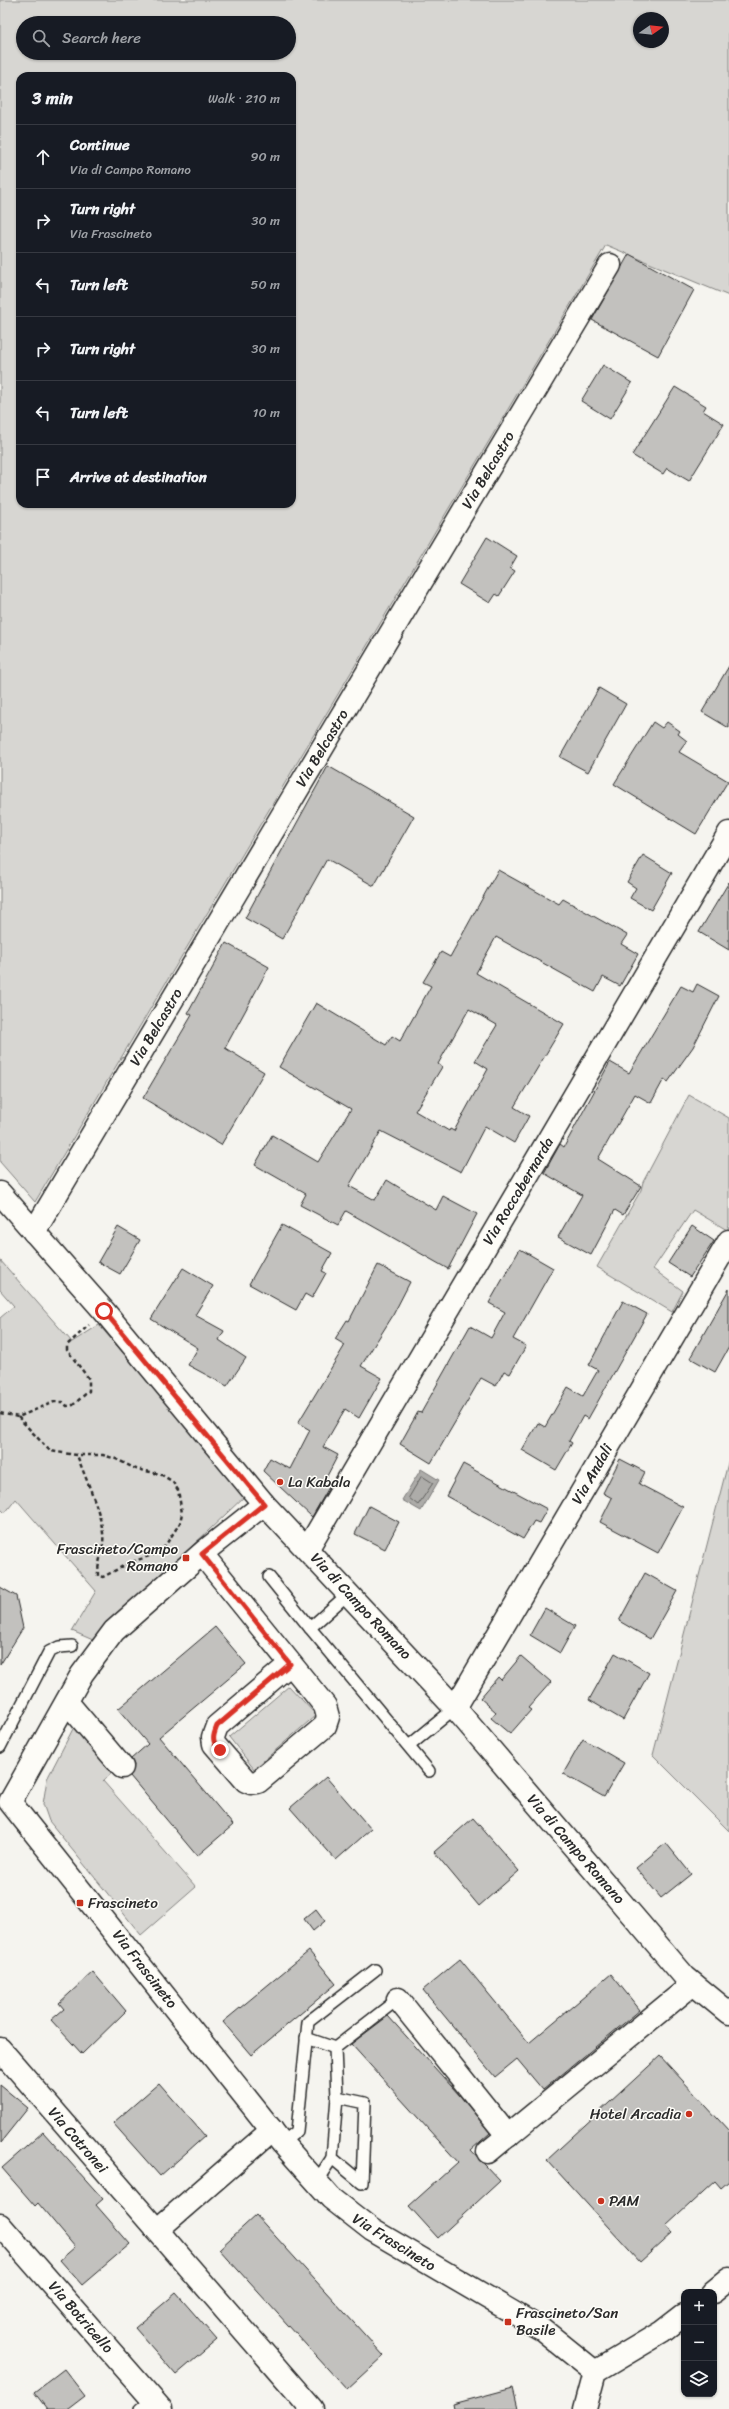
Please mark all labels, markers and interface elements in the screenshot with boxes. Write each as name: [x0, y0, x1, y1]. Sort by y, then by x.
north arrow: [633, 12, 669, 48]
search box: [16, 16, 296, 60]
text: Search here: [62, 25, 141, 51]
icon: search: [30, 27, 52, 49]
text: 3 min: [32, 83, 73, 113]
text: Walk · 210 m: [208, 87, 280, 110]
text: Continue: [70, 132, 130, 158]
text: 90 m: [250, 145, 280, 168]
icon: ahead: [32, 146, 54, 168]
text: Via di Campo Romano: [70, 158, 191, 181]
text: Turn right: [70, 196, 135, 222]
text: 30 m: [251, 209, 280, 232]
icon: right: [32, 210, 54, 232]
text: Via Frascineto: [70, 222, 152, 245]
text: Turn left: [70, 272, 128, 298]
text: 50 m: [250, 273, 280, 296]
icon: left: [32, 274, 54, 296]
text: Turn right: [70, 336, 135, 362]
text: 30 m: [251, 337, 280, 360]
icon: right: [32, 338, 54, 360]
text: Turn left: [70, 400, 128, 426]
text: 10 m: [253, 401, 280, 424]
icon: left: [32, 402, 54, 424]
street label: Via Belcastro: [454, 426, 522, 514]
text: Arrive at destination: [70, 464, 207, 490]
icon: arrive: [32, 466, 54, 488]
street label: Via Belcastro: [288, 704, 356, 792]
street label: Via Belcastro: [122, 983, 190, 1071]
street label: Via Roccabernarda: [475, 1131, 561, 1250]
route start: [95, 1302, 113, 1320]
street label: Via Andali: [564, 1438, 620, 1509]
place label: La Kabala: [288, 1469, 351, 1495]
marker: La Kabala: [275, 1477, 285, 1487]
place label: Frascineto/Campo Romano: [57, 1536, 179, 1579]
street label: Via di Campo Romano: [304, 1546, 418, 1666]
marker: Frascineto/Campo Romano: [181, 1553, 191, 1563]
route end: [211, 1741, 229, 1759]
street label: Via di Campo Romano: [520, 1788, 632, 1910]
place label: Frascineto: [88, 1890, 158, 1916]
marker: Frascineto: [75, 1898, 85, 1908]
street label: Via Frascineto: [106, 1924, 185, 2015]
street label: Via Cotronei: [41, 2101, 115, 2180]
place label: Hotel Arcadia: [590, 2101, 681, 2127]
marker: Hotel Arcadia: [684, 2109, 694, 2119]
place label: PAM: [609, 2188, 640, 2214]
marker: PAM: [596, 2196, 606, 2206]
street label: Via Frascineto: [347, 2206, 442, 2278]
street label: Via Botricello: [42, 2275, 121, 2360]
map controls: [681, 2289, 717, 2397]
button: +: [681, 2289, 717, 2325]
place label: Frascineto/San Basile: [516, 2300, 618, 2343]
marker: Frascineto/San Basile: [503, 2317, 513, 2327]
button: −: [681, 2325, 717, 2361]
button: layers: [681, 2361, 717, 2397]

